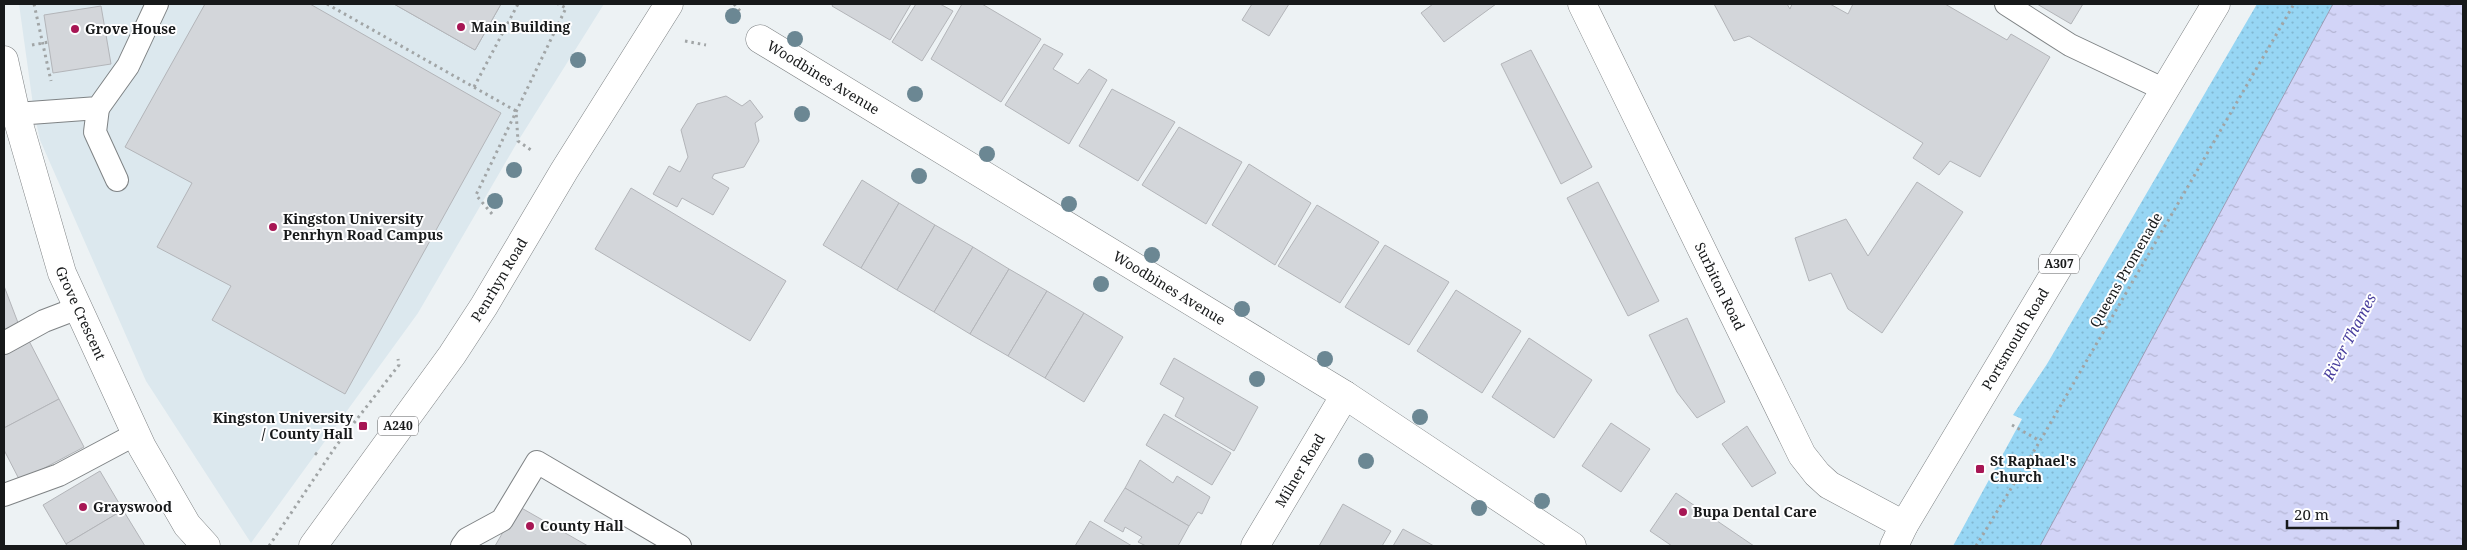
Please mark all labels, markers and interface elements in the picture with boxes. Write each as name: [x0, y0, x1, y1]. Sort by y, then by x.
place label: Main Building: [471, 17, 571, 36]
place label: Grove House: [85, 19, 176, 38]
marker: Main Building: [455, 21, 467, 33]
marker: Grove House: [69, 23, 81, 35]
street label: Woodbines Avenue: [764, 36, 883, 118]
place label: Kingston University Penrhyn Road Campus: [283, 209, 443, 244]
street label: Queens Promenade: [2085, 209, 2166, 331]
marker: Kingston University Penrhyn Road Campus: [267, 221, 279, 233]
street label: Penrhyn Road: [466, 234, 531, 325]
street label: Surbiton Road: [1691, 239, 1750, 334]
street label: Woodbines Avenue: [1110, 246, 1229, 329]
road number: A307: [2039, 254, 2079, 274]
street label: Grove Crescent: [52, 264, 111, 363]
street label: Portsmouth Road: [1977, 284, 2053, 393]
water label: River Thames: [2317, 290, 2380, 384]
place label: Kingston University / County Hall: [213, 408, 354, 443]
road number: A240: [378, 416, 418, 436]
marker: Kingston University / County Hall: [357, 420, 369, 432]
street label: Milner Road: [1270, 430, 1329, 510]
place label: St Raphael's Church: [1990, 451, 2077, 486]
marker: St Raphael's Church: [1974, 463, 1986, 475]
place label: Grayswood: [93, 497, 172, 516]
scale bar: [2287, 498, 2398, 530]
marker: Grayswood: [77, 501, 89, 513]
place label: Bupa Dental Care: [1693, 502, 1817, 521]
text: 20 m: [2294, 504, 2329, 524]
marker: Bupa Dental Care: [1677, 506, 1689, 518]
place label: County Hall: [540, 516, 624, 535]
marker: County Hall: [524, 520, 536, 532]

